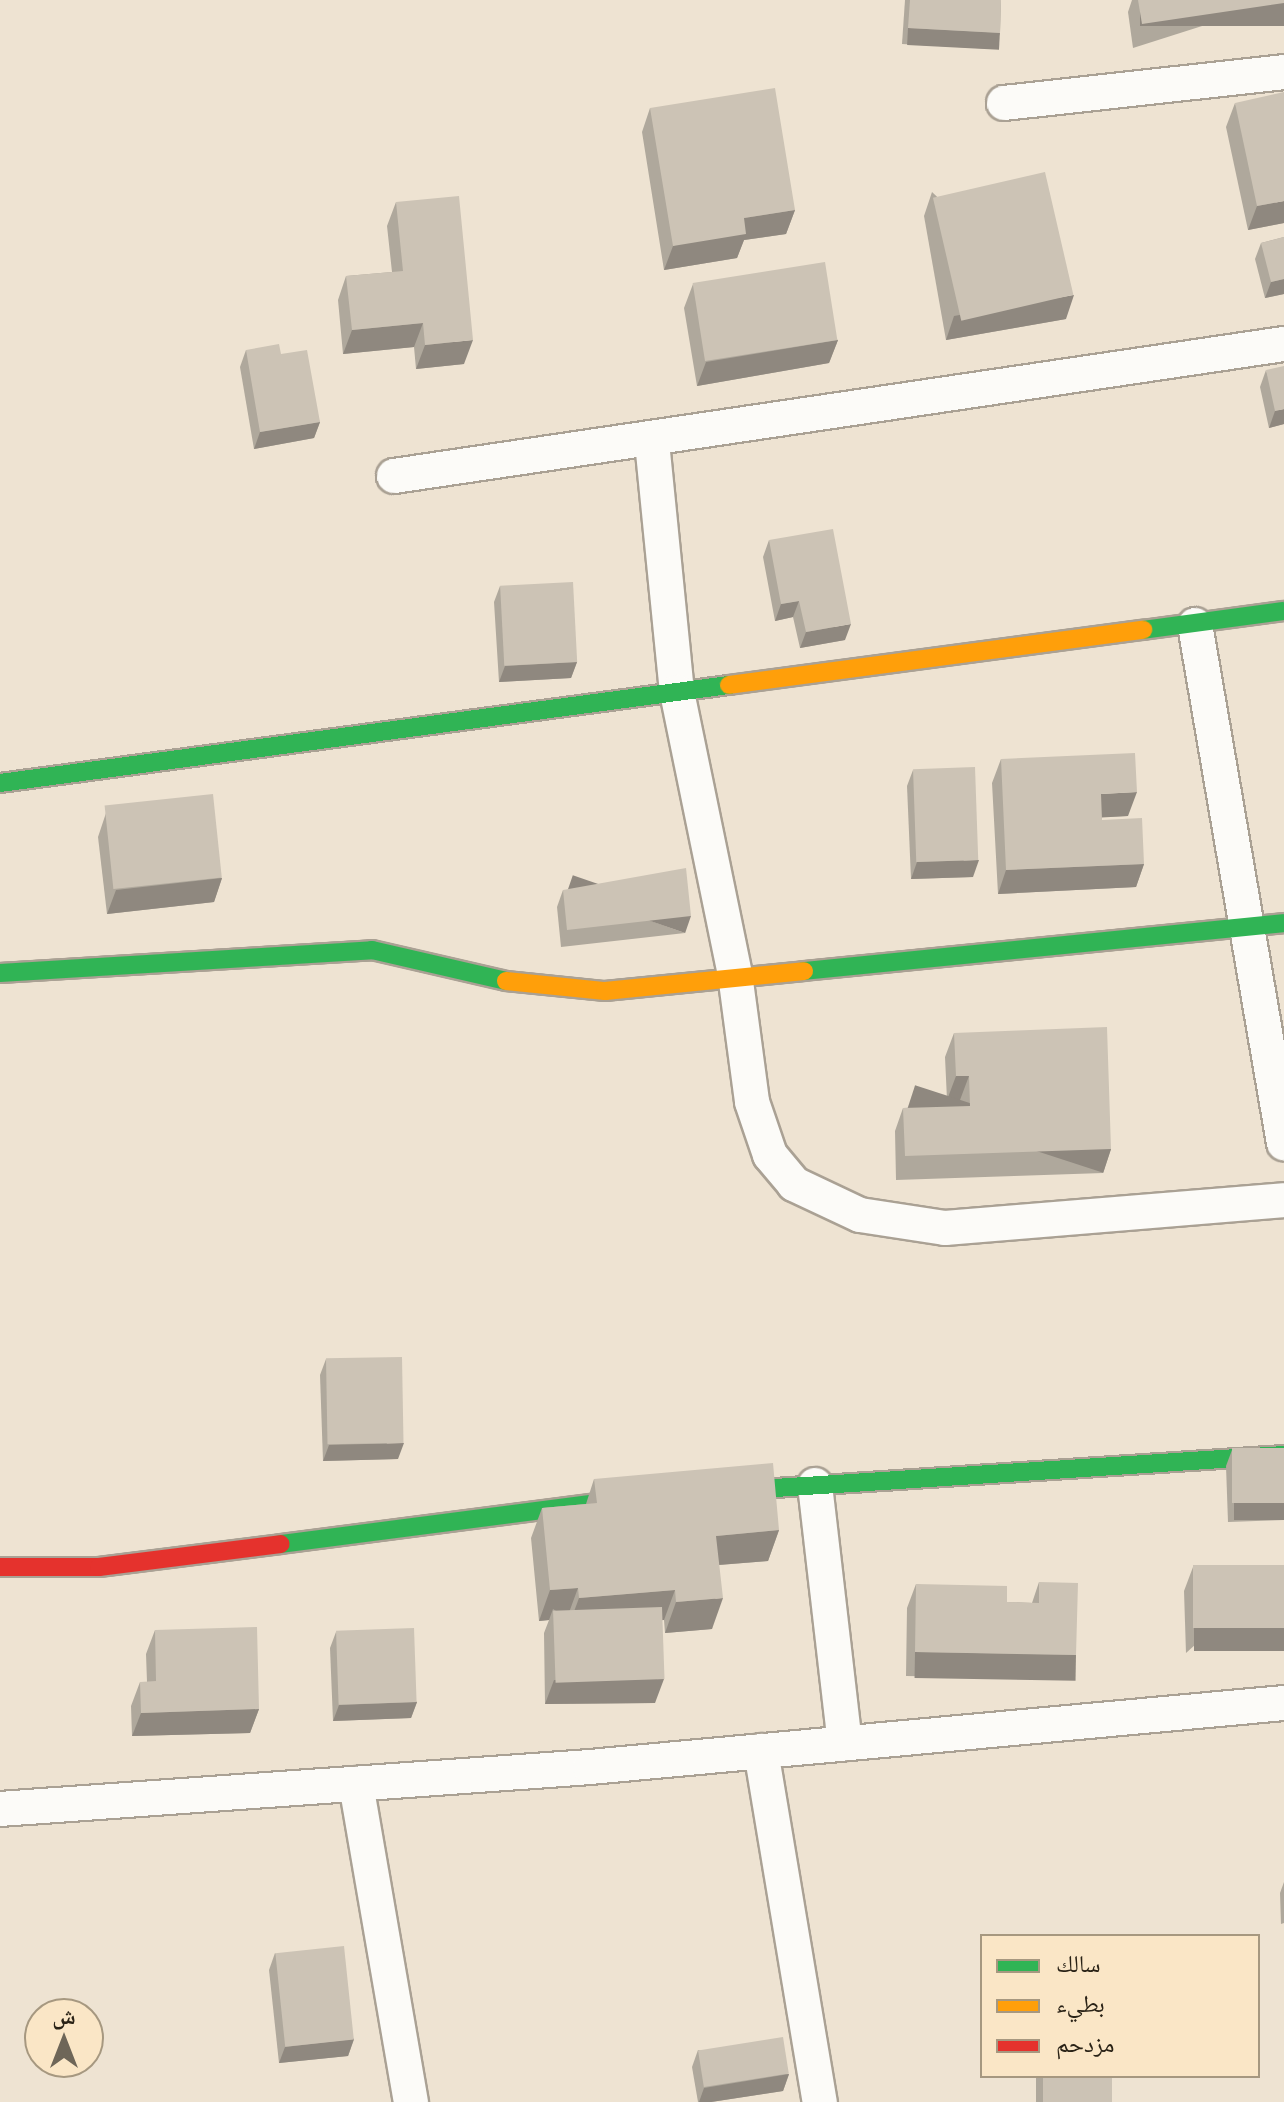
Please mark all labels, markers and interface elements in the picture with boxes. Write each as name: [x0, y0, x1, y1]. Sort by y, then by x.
legend: [980, 1934, 1260, 2078]
text: سالك: [1056, 1947, 1101, 1979]
text: بطيء: [1056, 1987, 1105, 2019]
north arrow: [24, 1998, 104, 2078]
text: ش: [52, 2001, 76, 2031]
text: مزدحم: [1056, 2027, 1115, 2059]

